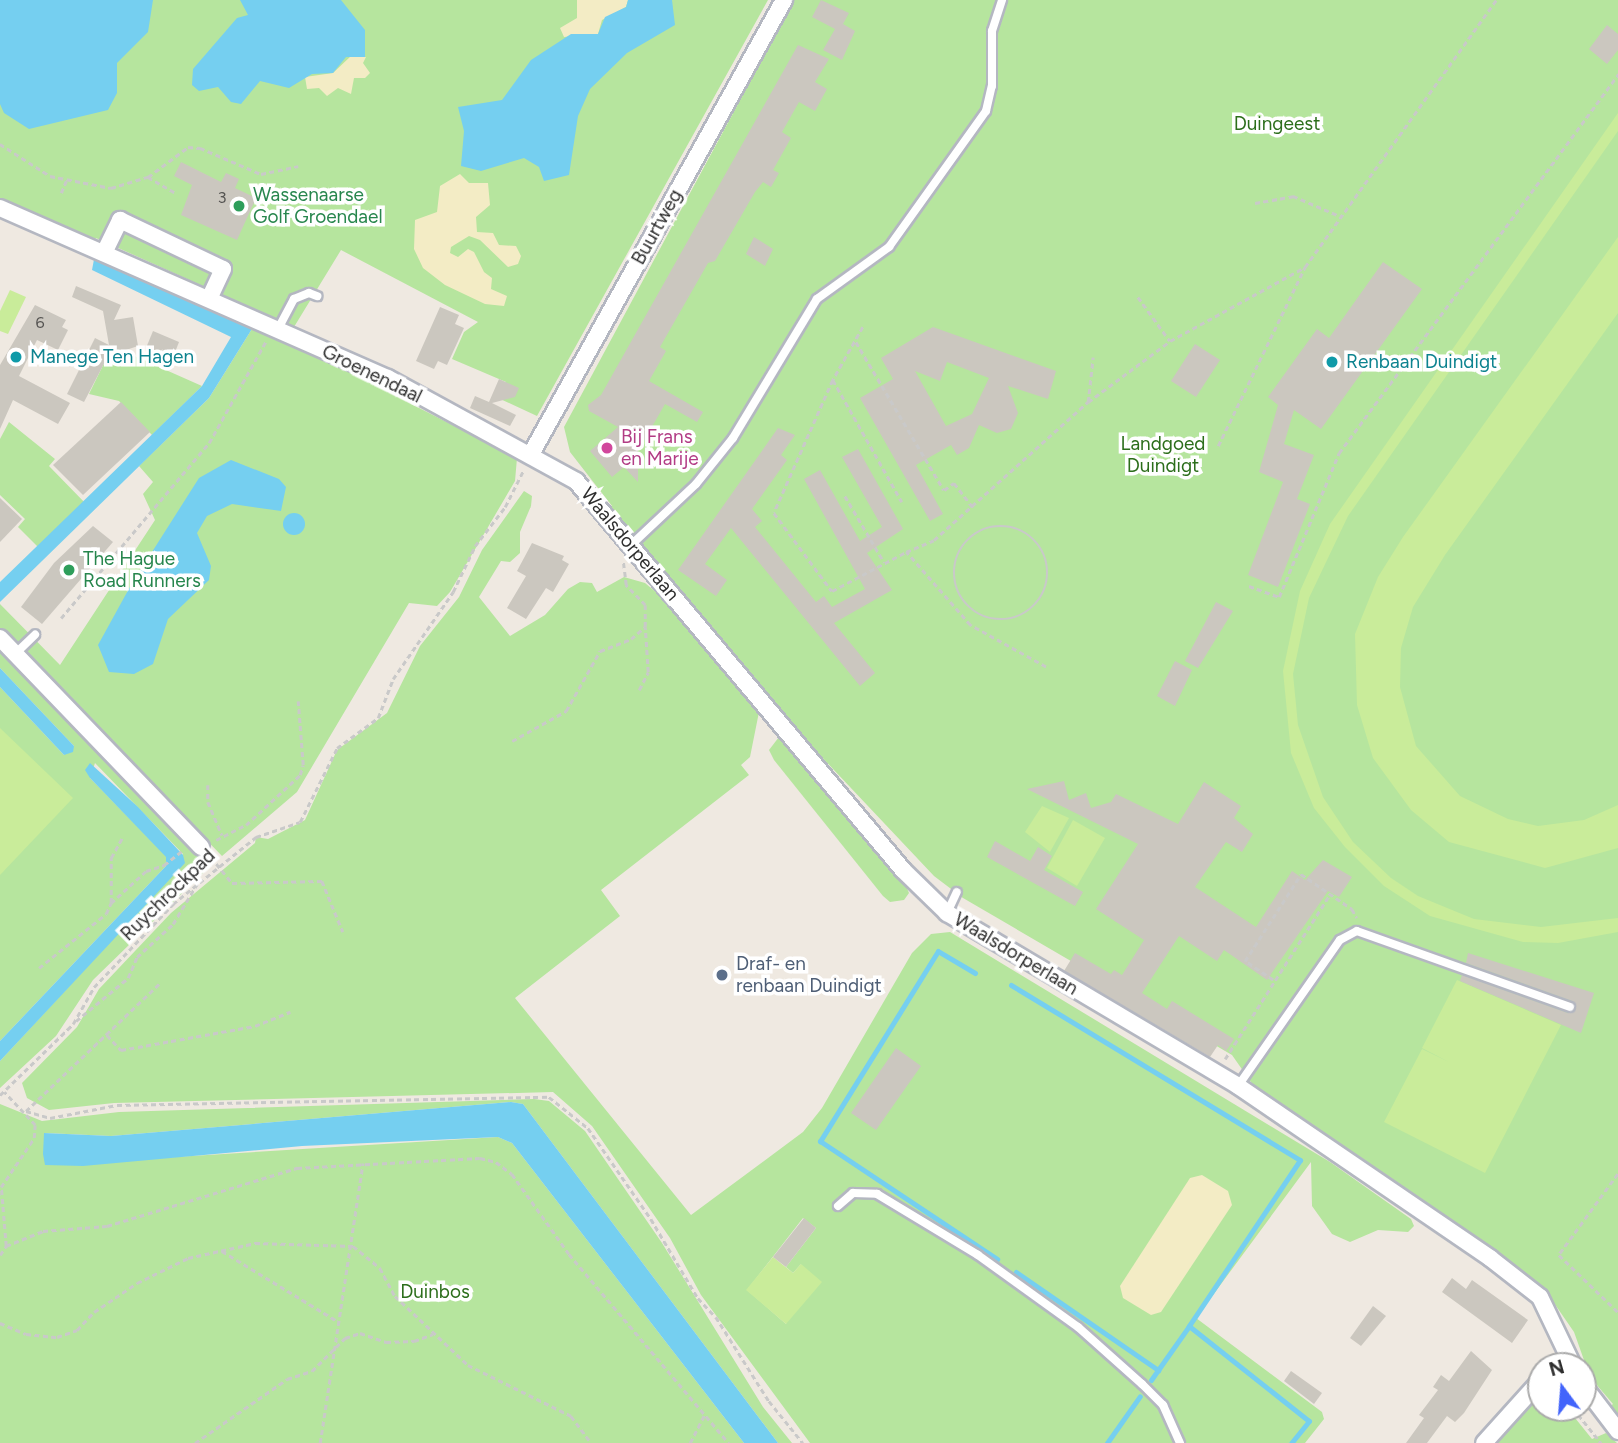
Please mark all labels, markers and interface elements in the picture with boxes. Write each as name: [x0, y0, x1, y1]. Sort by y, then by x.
park label: Duingeest: [1234, 113, 1320, 135]
place label: Wassenaarse Golf Groendael: [253, 184, 383, 228]
street label: Buurtweg: [627, 185, 687, 269]
house number: 3: [218, 188, 226, 208]
marker: Wassenaarse Golf Groendael: [231, 198, 247, 214]
house number: 6: [35, 313, 45, 333]
street label: Groenendaal: [318, 340, 426, 408]
place label: Manege Ten Hagen: [30, 346, 194, 368]
marker: Manege Ten Hagen: [8, 349, 24, 365]
place label: Renbaan Duindigt: [1346, 351, 1497, 373]
marker: Renbaan Duindigt: [1324, 354, 1340, 370]
place label: Bij Frans en Marije: [621, 426, 699, 470]
park label: Landgoed Duindigt: [1121, 433, 1205, 477]
marker: Bij Frans en Marije: [599, 440, 615, 456]
street label: Waalsdorperlaan: [576, 483, 684, 605]
place label: The Hague Road Runners: [83, 548, 201, 592]
marker: The Hague Road Runners: [61, 562, 77, 578]
street label: Ruychrockpad: [116, 844, 220, 946]
street label: Waalsdorperlaan: [950, 908, 1082, 1000]
place label: Draf- en renbaan Duindigt: [736, 953, 882, 997]
marker: Draf- en renbaan Duindigt: [714, 967, 730, 983]
park label: Duinbos: [400, 1281, 470, 1303]
north arrow: [1527, 1352, 1597, 1422]
text: N: [1546, 1355, 1567, 1381]

